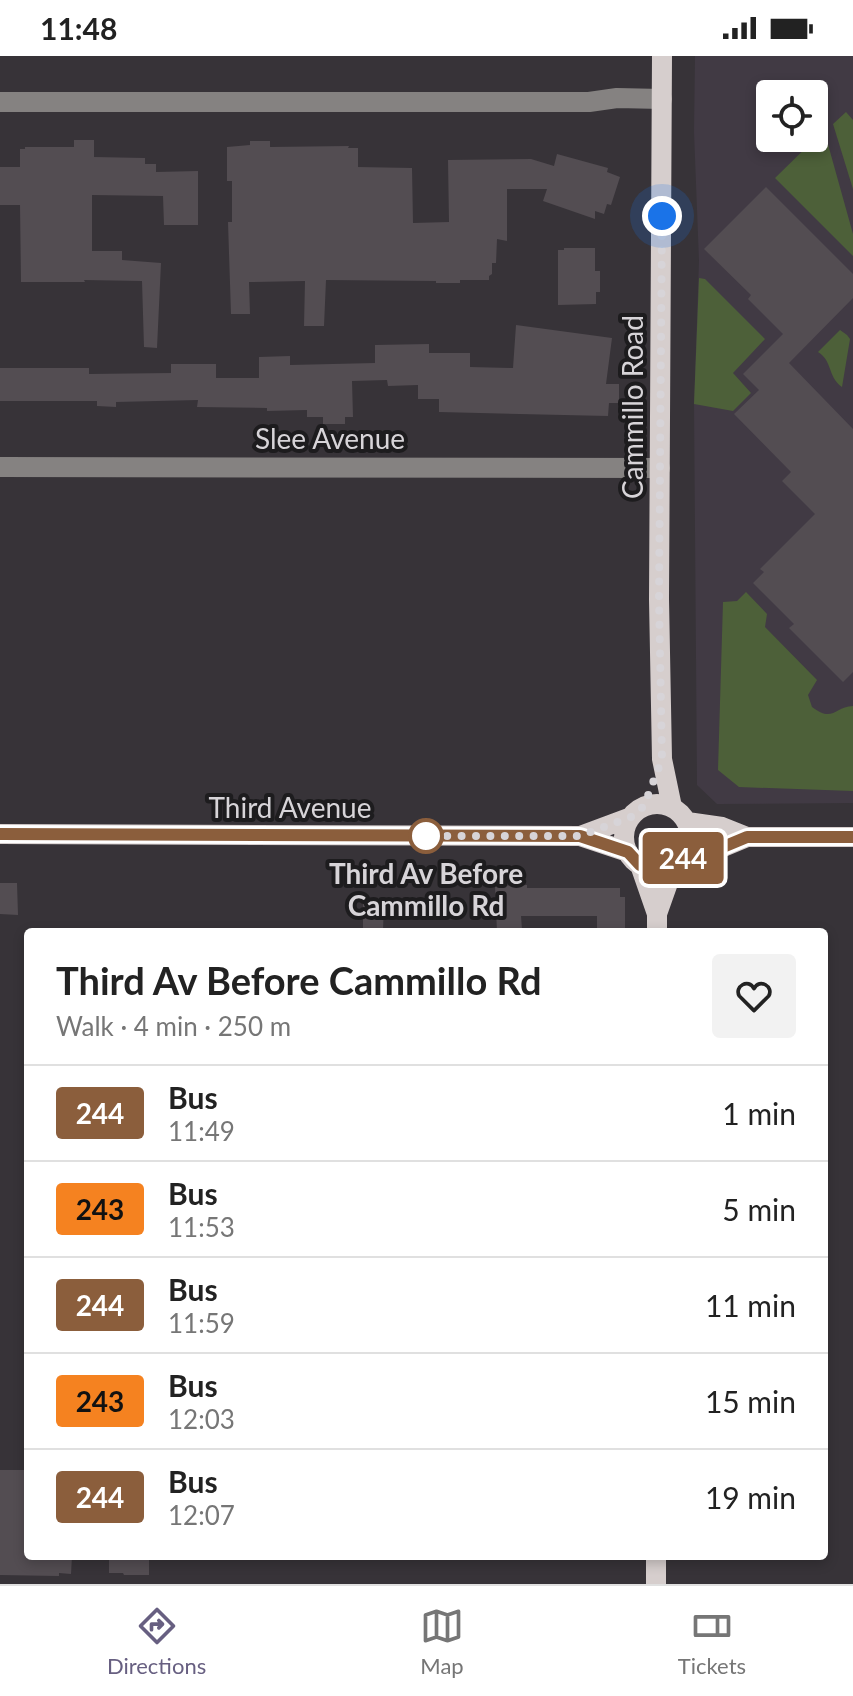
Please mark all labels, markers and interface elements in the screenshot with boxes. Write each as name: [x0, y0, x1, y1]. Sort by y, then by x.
text: 11:48: [40, 10, 117, 46]
map controls: [756, 80, 828, 152]
button: locate: [756, 80, 828, 152]
your location: [642, 196, 682, 236]
street label: Cammillo Road: [615, 315, 649, 499]
street label: Slee Avenue: [255, 421, 405, 455]
street label: Third Avenue: [209, 790, 371, 824]
marker: Third Av Before Cammillo Rd: [409, 819, 443, 853]
line badge: 244: [637, 832, 729, 884]
text: 244: [659, 841, 707, 875]
place label: Third Av Before Cammillo Rd: [329, 856, 523, 922]
button: heart: [712, 954, 796, 1038]
text: Third Av Before Cammillo Rd: [56, 957, 541, 1003]
text: Walk · 4 min · 250 m: [56, 1010, 291, 1042]
text: Bus: [168, 1079, 218, 1115]
text: 1 min: [722, 1095, 796, 1131]
text: 244: [76, 1096, 124, 1130]
text: 11:49: [168, 1115, 235, 1147]
text: Bus: [168, 1175, 218, 1211]
text: 5 min: [722, 1191, 796, 1227]
text: 243: [76, 1192, 124, 1226]
text: 11:53: [168, 1211, 235, 1243]
text: Bus: [168, 1271, 218, 1307]
text: 11 min: [705, 1287, 796, 1323]
text: 244: [76, 1288, 124, 1322]
text: 11:59: [168, 1307, 235, 1339]
text: Bus: [168, 1367, 218, 1403]
text: 15 min: [705, 1383, 796, 1419]
text: 243: [76, 1384, 124, 1418]
text: 12:03: [168, 1403, 235, 1435]
text: Bus: [168, 1463, 218, 1499]
text: 19 min: [705, 1479, 796, 1515]
text: 244: [76, 1480, 124, 1514]
text: 12:07: [168, 1499, 235, 1531]
tab: Directions: [107, 1604, 206, 1679]
tab: Map: [420, 1604, 464, 1679]
tab: Tickets: [678, 1604, 746, 1679]

